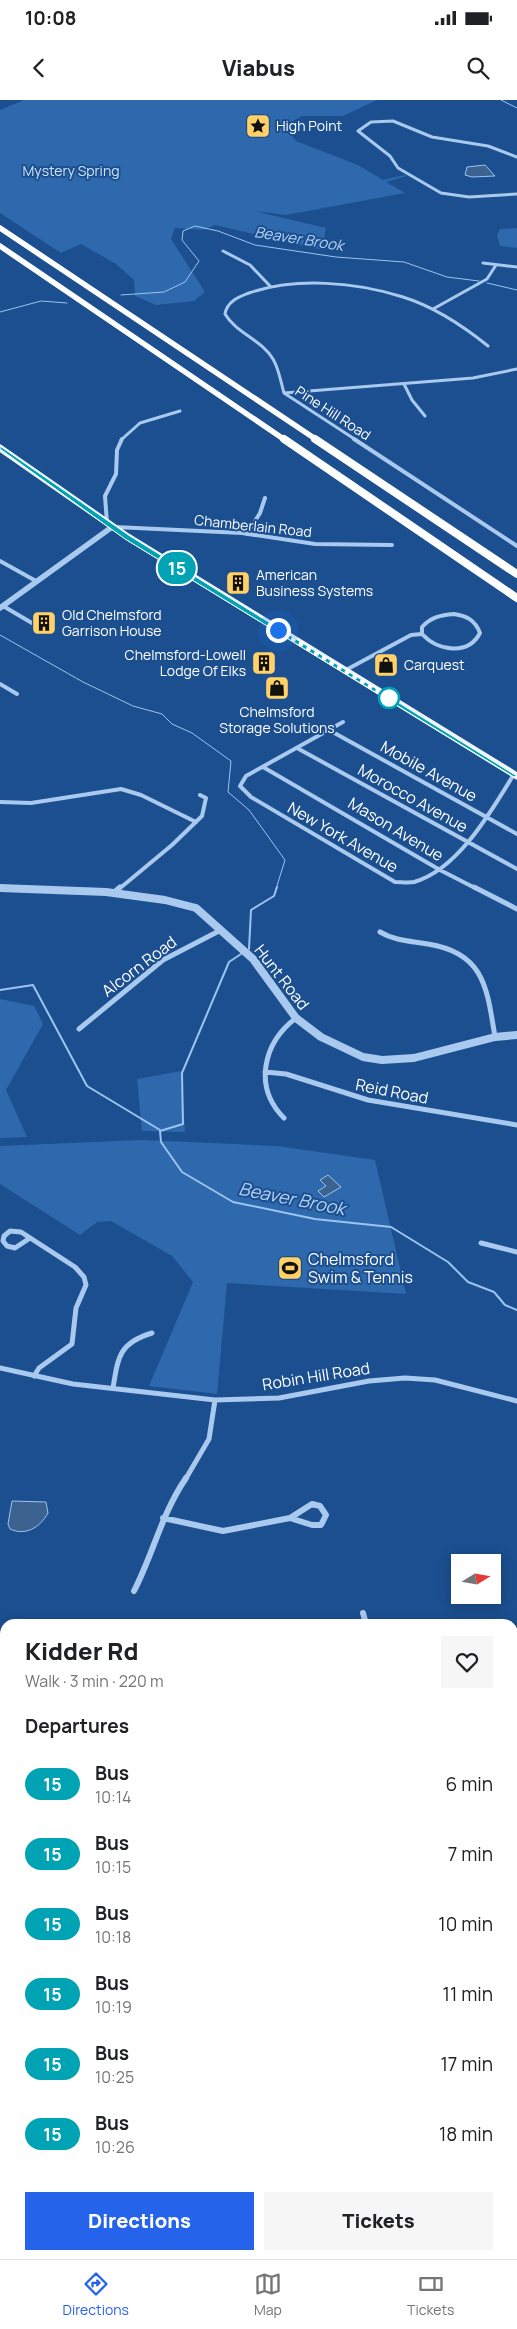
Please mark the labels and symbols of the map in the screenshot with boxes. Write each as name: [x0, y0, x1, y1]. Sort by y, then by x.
place icon: High Point: [245, 113, 271, 139]
place label: High Point: [276, 116, 343, 135]
park label: Mystery Spring: [23, 161, 120, 180]
water label: Beaver Brook: [253, 221, 348, 256]
street label: Pine Hill Road: [292, 381, 375, 444]
street label: Chamberlain Road: [193, 510, 313, 541]
line badge: 15: [154, 552, 200, 584]
place label: American Business Systems: [256, 565, 373, 600]
building icon: American Business Systems: [225, 570, 251, 596]
place label: Old Chelmsford Garrison House: [62, 605, 162, 640]
building icon: Old Chelmsford Garrison House: [31, 610, 57, 636]
your location: [266, 618, 291, 643]
place label: Chelmsford-Lowell Lodge Of Elks: [125, 645, 246, 680]
building icon: Chelmsford-Lowell Lodge Of Elks: [251, 650, 277, 676]
shop icon: Carquest: [373, 652, 399, 678]
place label: Carquest: [404, 655, 465, 674]
shop icon: Chelmsford Storage Solutions: [264, 675, 290, 701]
unlabelled marker: [378, 687, 400, 709]
place label: Chelmsford Storage Solutions: [219, 702, 335, 737]
street label: Mobile Avenue: [377, 735, 481, 807]
street label: Morocco Avenue: [354, 759, 472, 837]
street label: Mason Avenue: [344, 792, 448, 866]
street label: New York Avenue: [284, 796, 402, 878]
street label: Alcorn Road: [97, 931, 181, 1001]
street label: Hunt Road: [249, 940, 315, 1014]
street label: Reid Road: [354, 1073, 430, 1109]
water label: Beaver Brook: [237, 1176, 350, 1221]
place label: Chelmsford Swim & Tennis: [308, 1248, 413, 1288]
sports icon: Chelmsford Swim & Tennis: [277, 1255, 303, 1281]
street label: Robin Hill Road: [261, 1357, 371, 1395]
north arrow: [451, 1554, 501, 1604]

